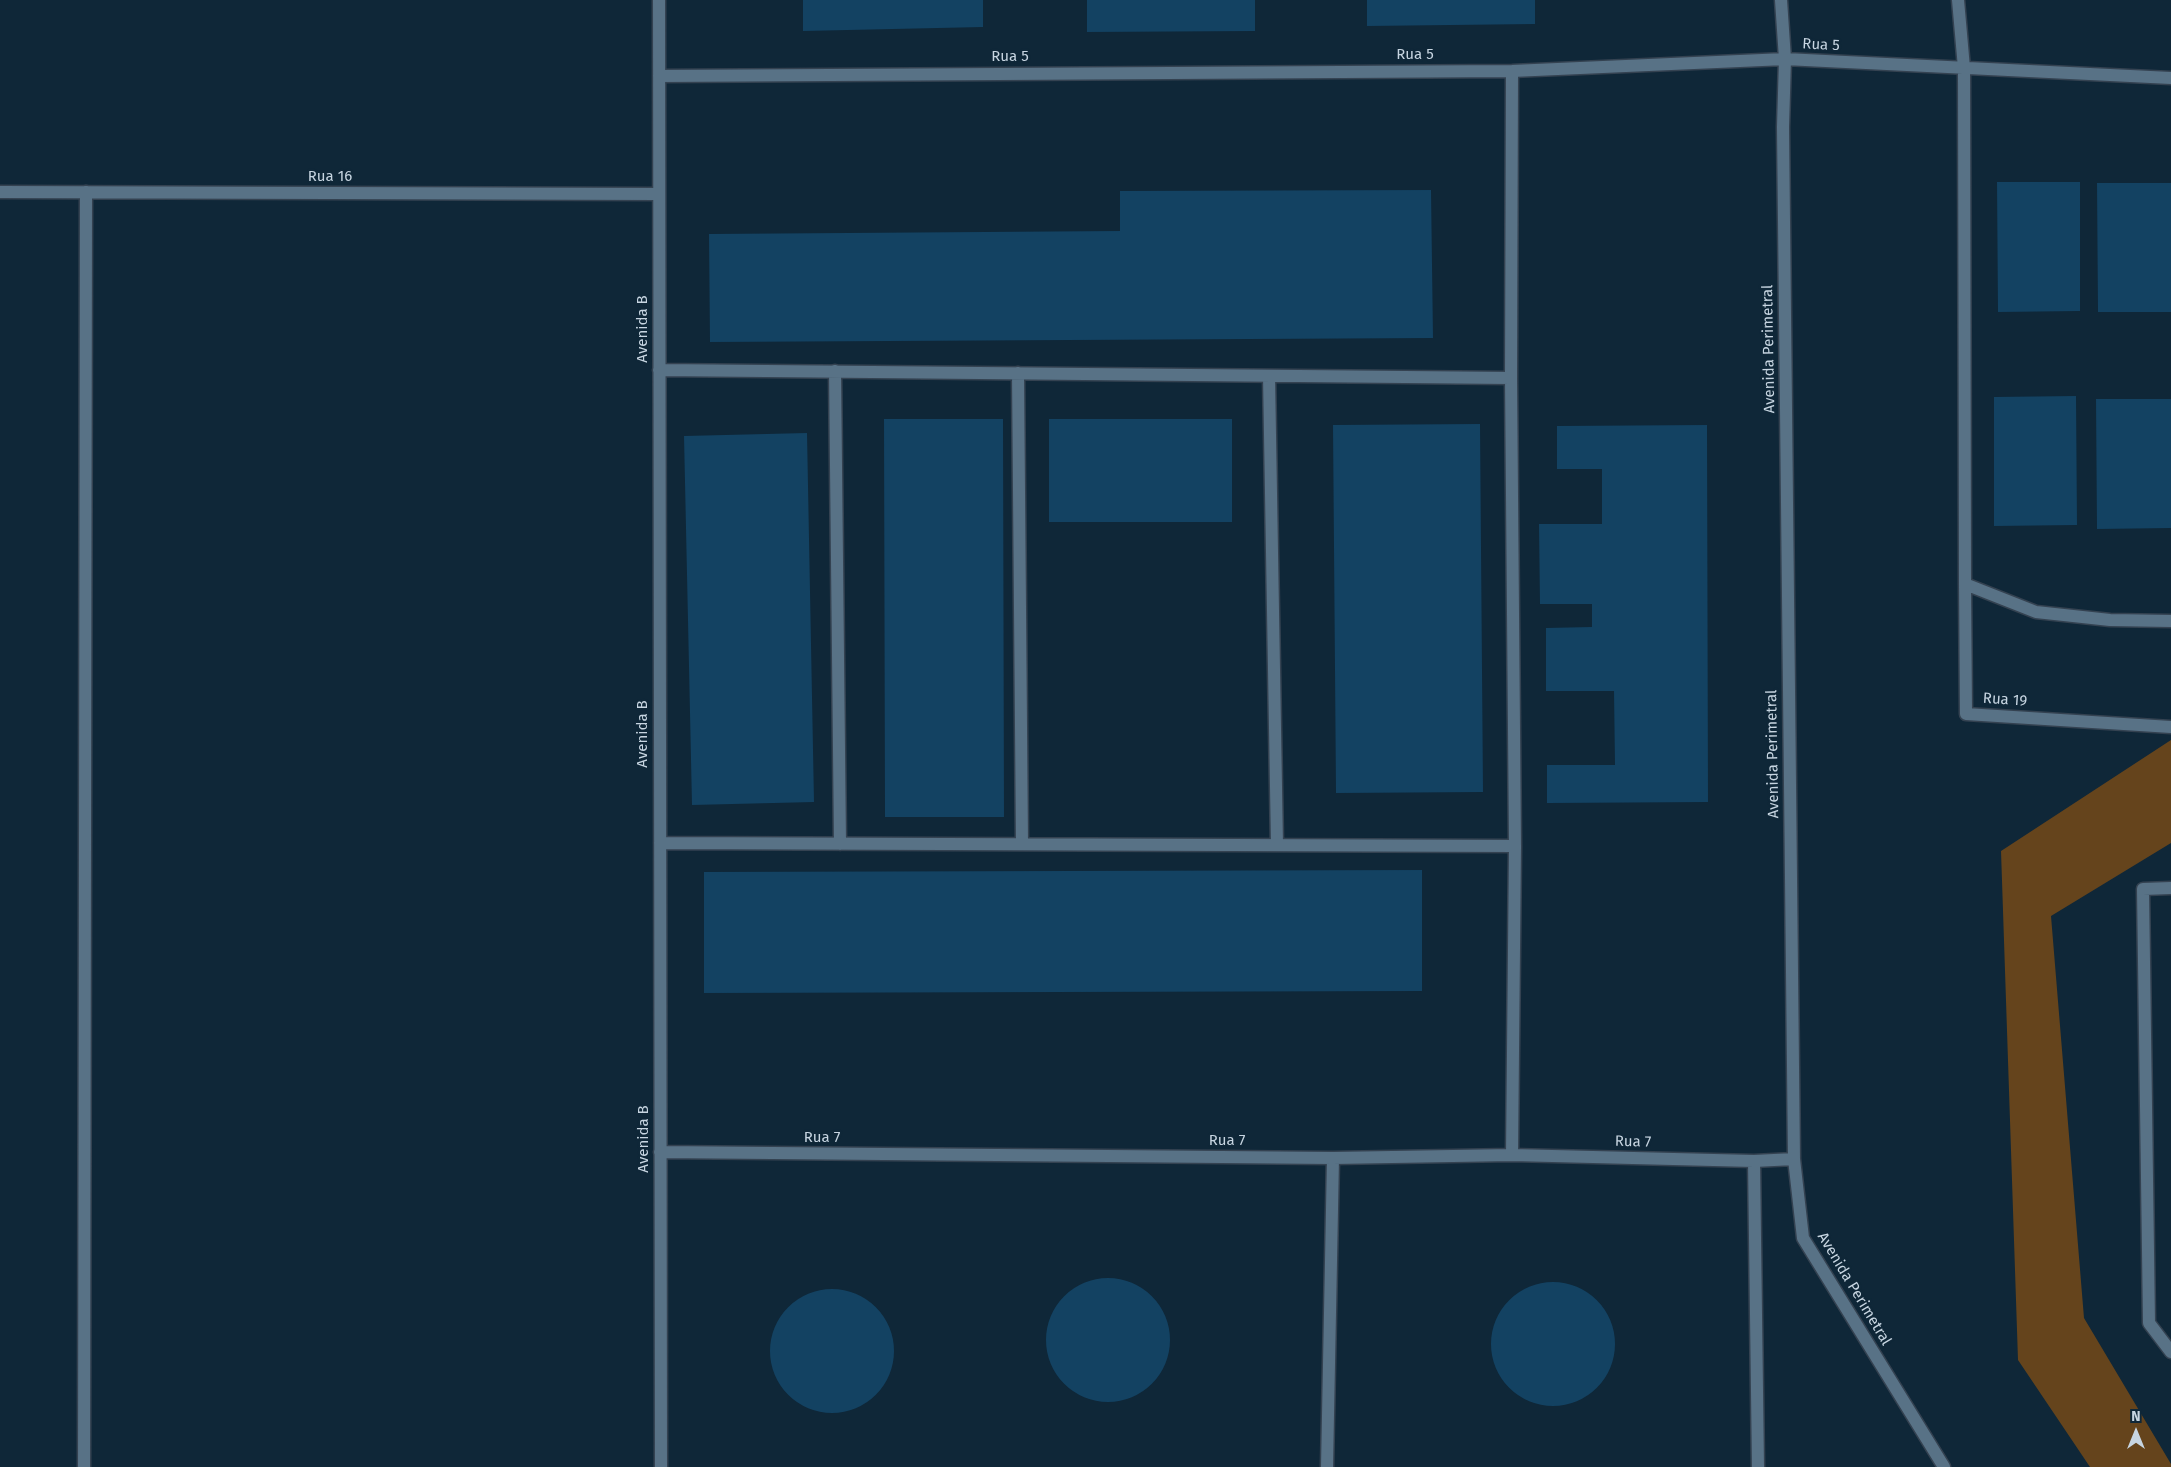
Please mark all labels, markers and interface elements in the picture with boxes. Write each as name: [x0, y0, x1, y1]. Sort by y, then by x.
street label: Rua 5: [1802, 35, 1840, 55]
street label: Rua 5: [1396, 46, 1434, 64]
street label: Rua 5: [991, 48, 1029, 66]
street label: Rua 16: [308, 168, 352, 186]
street label: Avenida Perimetral: [1759, 284, 1779, 414]
street label: Avenida B: [634, 295, 652, 363]
street label: Avenida Perimetral: [1763, 689, 1783, 819]
street label: Rua 19: [1982, 689, 2028, 711]
street label: Avenida B: [634, 700, 652, 768]
street label: Avenida B: [635, 1105, 653, 1173]
street label: Rua 7: [804, 1129, 840, 1147]
street label: Rua 7: [1209, 1132, 1245, 1150]
street label: Rua 7: [1615, 1133, 1651, 1151]
street label: Avenida Perimetral: [1813, 1229, 1895, 1349]
north arrow: [2111, 1407, 2161, 1457]
text: N: [2131, 1408, 2141, 1425]

